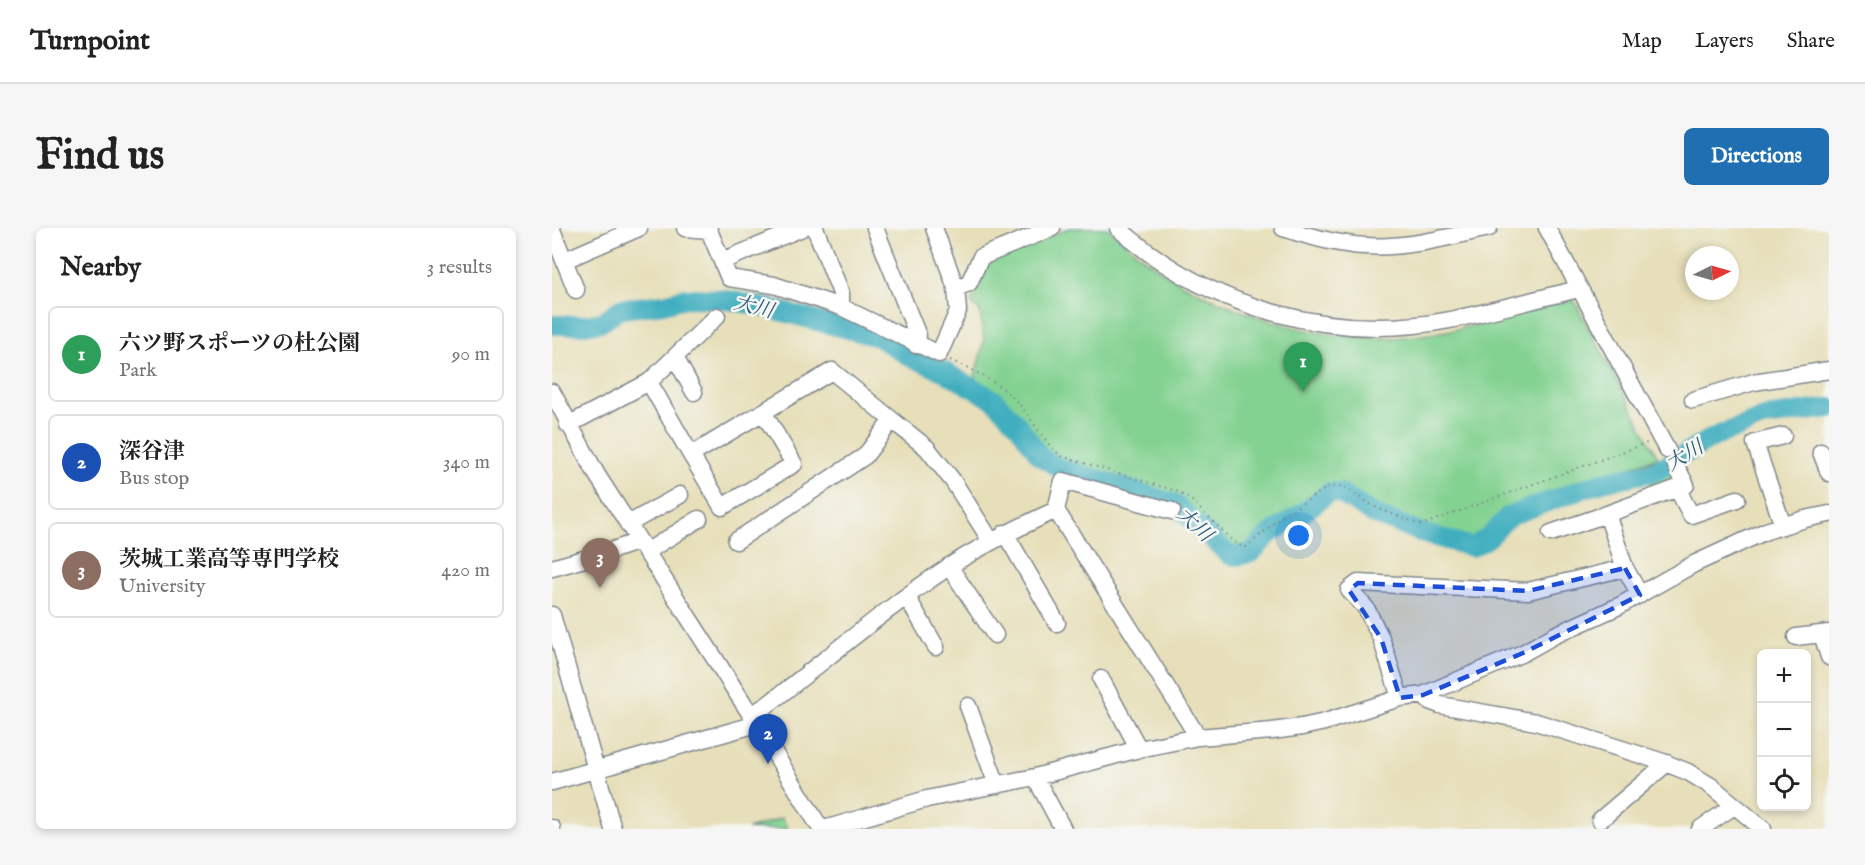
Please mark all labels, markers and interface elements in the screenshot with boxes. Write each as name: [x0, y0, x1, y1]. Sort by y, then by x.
text: Turnpoint: [30, 24, 150, 59]
text: Map: [1622, 28, 1662, 55]
text: Layers: [1695, 28, 1754, 55]
text: Share: [1787, 28, 1835, 55]
button: Directions: [1684, 128, 1829, 185]
text: Find us: [36, 130, 164, 183]
north arrow: [1685, 246, 1739, 300]
text: Nearby: [60, 251, 141, 284]
text: 3 results: [427, 255, 492, 280]
water label: 大川: [731, 290, 778, 325]
text: 六ツ野スポーツの杜公園: [119, 330, 360, 358]
text: 1: [78, 342, 85, 367]
text: 90 m: [452, 342, 490, 367]
pin: 1: [1284, 342, 1323, 392]
text: Park: [119, 358, 157, 383]
water label: 大川: [1661, 434, 1710, 477]
text: 深谷津: [119, 438, 185, 466]
text: 2: [77, 450, 86, 475]
text: 340 m: [443, 450, 490, 475]
text: Bus stop: [119, 466, 189, 491]
water label: 大川: [1171, 502, 1219, 549]
your location: [1284, 521, 1313, 550]
pin: 3: [580, 538, 620, 588]
text: 茨城工業高等専門学校: [119, 546, 339, 574]
text: 3: [78, 558, 85, 583]
text: 420 m: [441, 558, 490, 583]
text: University: [119, 574, 206, 599]
map controls: [1757, 649, 1811, 811]
button: +: [1757, 649, 1811, 703]
button: −: [1757, 703, 1811, 757]
pin: 2: [748, 714, 788, 764]
button: locate: [1757, 757, 1811, 811]

